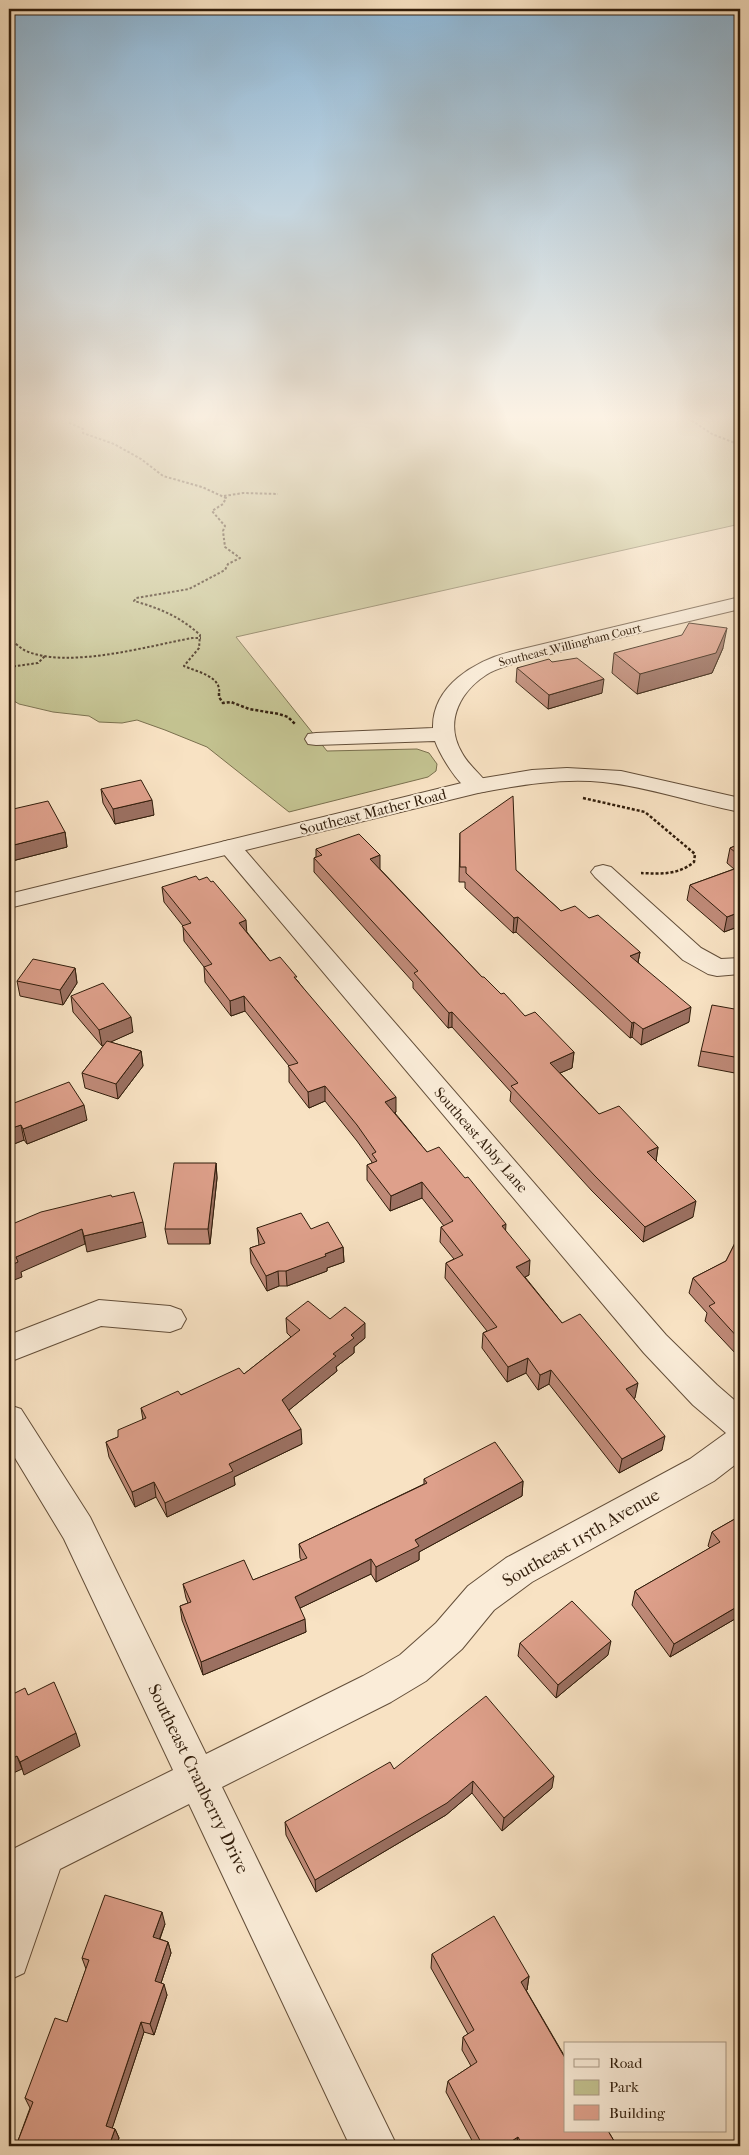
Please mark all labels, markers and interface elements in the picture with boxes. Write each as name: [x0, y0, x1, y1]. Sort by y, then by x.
street label: Southeast Willingham Court: [497, 620, 644, 670]
street label: Southeast Mather Road: [298, 785, 449, 839]
street label: Southeast Abby Lane: [430, 1084, 532, 1197]
street label: Southeast 115th Avenue: [499, 1484, 663, 1592]
street label: Southeast Cranberry Drive: [143, 1681, 253, 1877]
legend: [564, 2042, 726, 2132]
text: Road: [609, 2054, 643, 2072]
text: Park: [609, 2078, 639, 2096]
text: Building: [609, 2104, 666, 2122]

